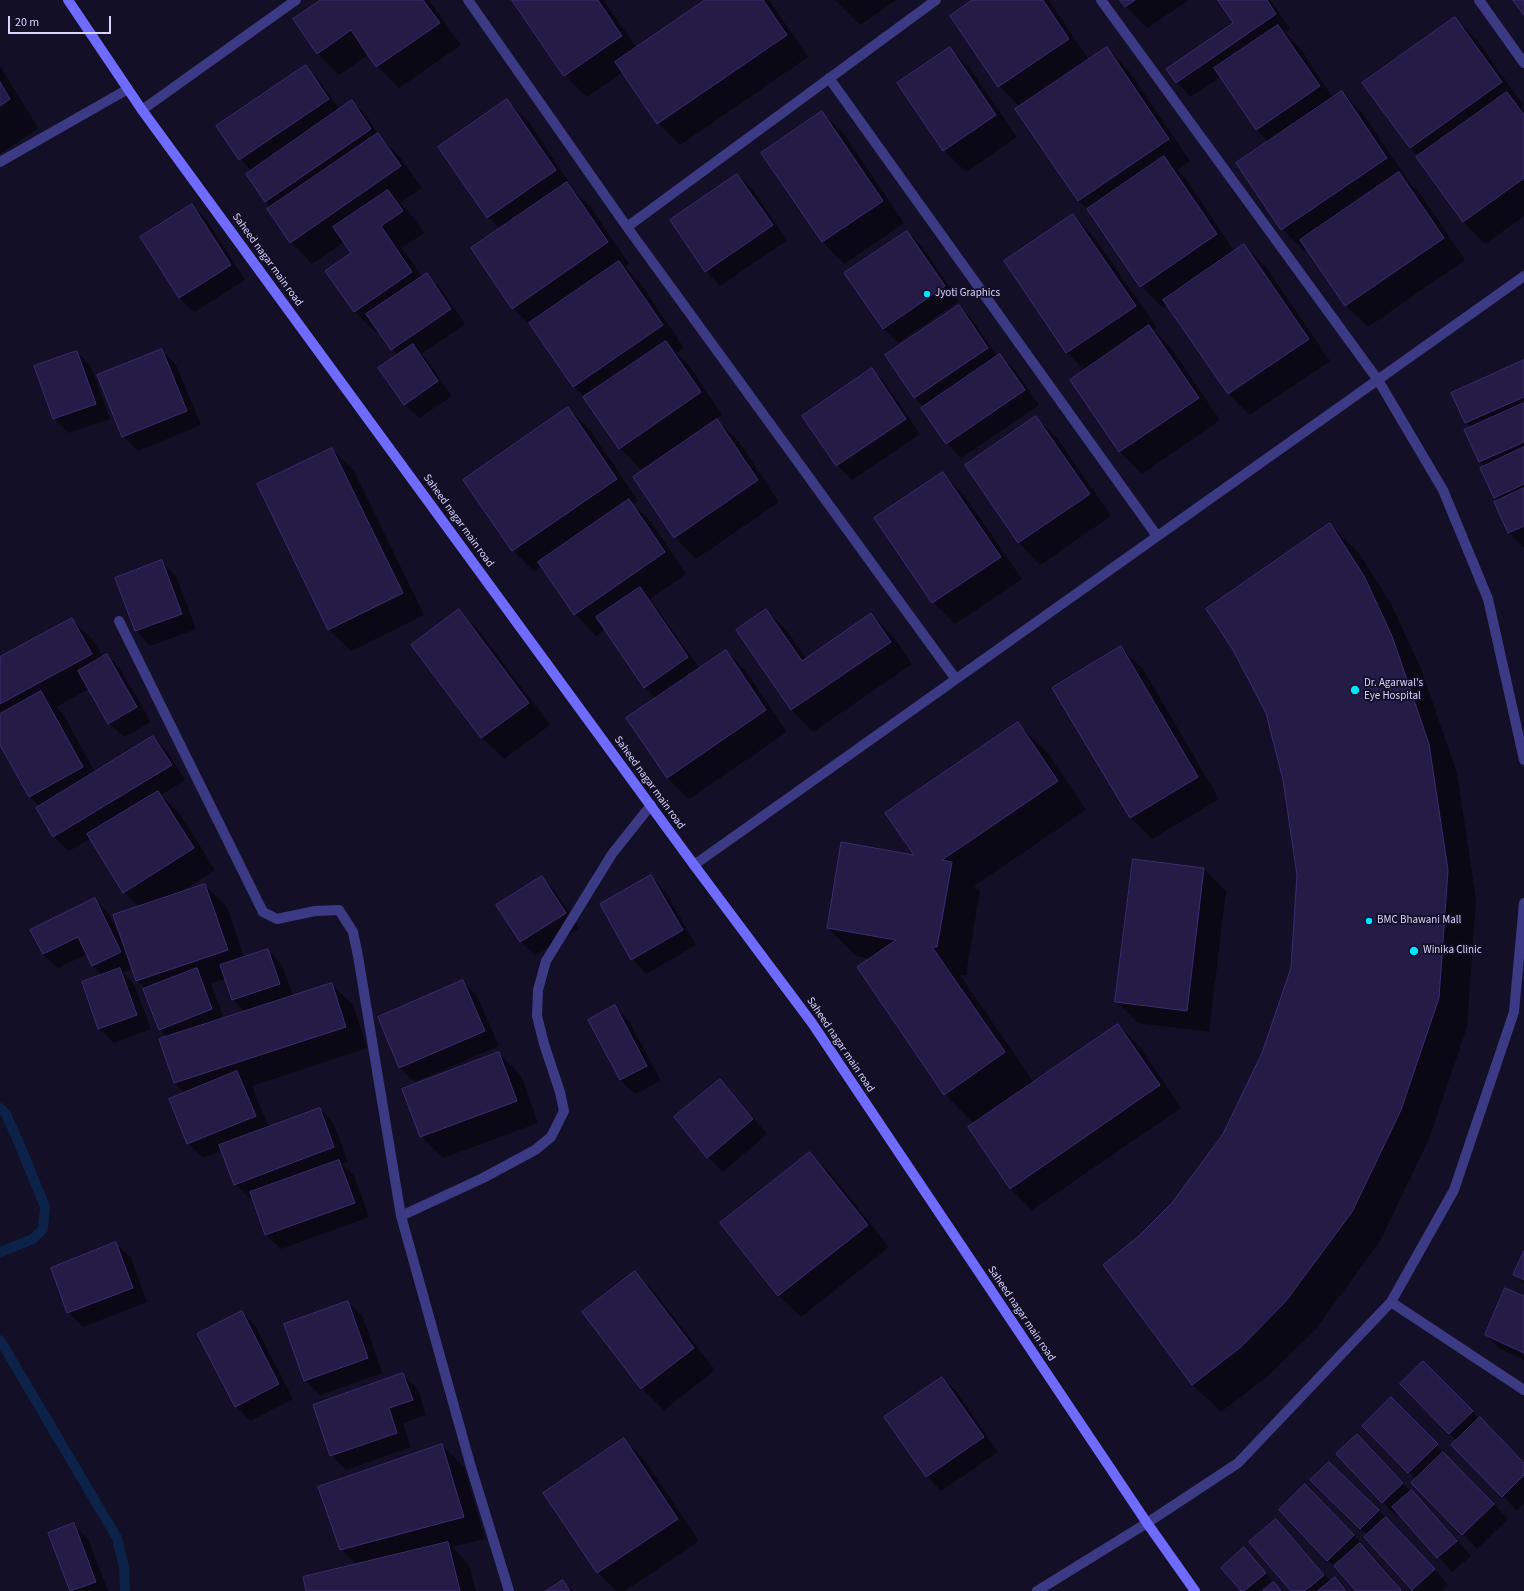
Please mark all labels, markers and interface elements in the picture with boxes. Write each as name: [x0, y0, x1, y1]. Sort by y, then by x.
scale bar: [10, 8, 113, 34]
text: 20 m: [15, 14, 39, 31]
street label: Saheed nagar main road: [229, 211, 305, 309]
place label: Jyoti Graphics: [935, 287, 1000, 301]
marker: Jyoti Graphics: [922, 289, 932, 299]
street label: Saheed nagar main road: [420, 472, 496, 570]
place label: Dr. Agarwal's Eye Hospital: [1364, 677, 1423, 703]
marker: Dr. Agarwal's Eye Hospital: [1349, 684, 1361, 696]
street label: Saheed nagar main road: [611, 734, 687, 832]
place label: BMC Bhawani Mall: [1377, 914, 1461, 928]
marker: BMC Bhawani Mall: [1364, 916, 1374, 926]
place label: Winika Clinic: [1423, 944, 1482, 958]
marker: Winika Clinic: [1408, 945, 1420, 957]
street label: Saheed nagar main road: [803, 995, 877, 1095]
street label: Saheed nagar main road: [984, 1264, 1058, 1364]

